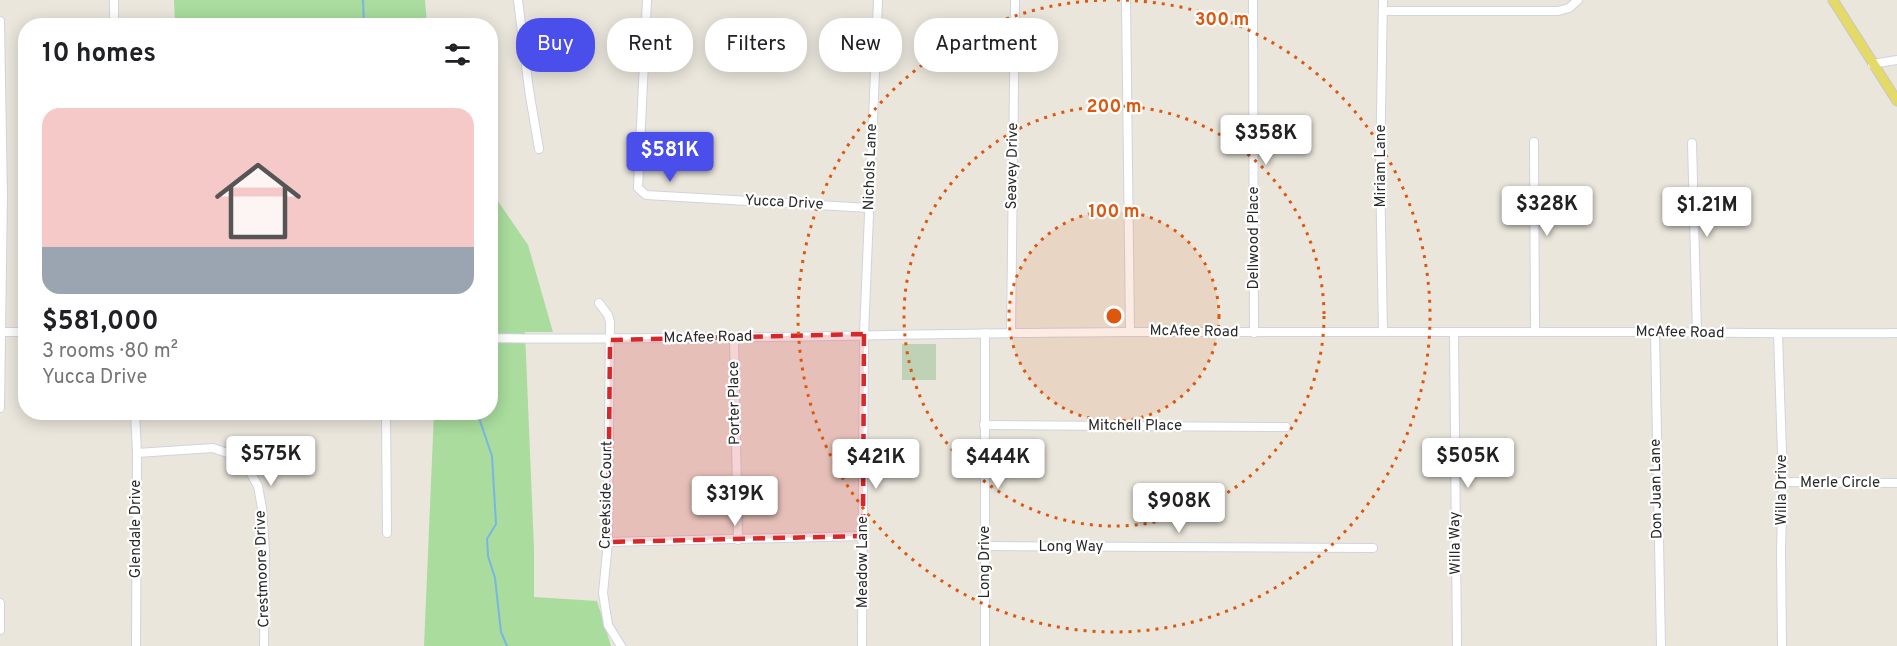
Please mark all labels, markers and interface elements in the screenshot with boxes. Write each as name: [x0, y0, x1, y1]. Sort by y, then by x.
text: 300 m: [1195, 9, 1249, 32]
chip: Buy: [516, 18, 595, 72]
chip: Rent: [607, 18, 693, 72]
chip: Filters: [705, 18, 807, 72]
chip: New: [819, 18, 902, 72]
chip: Apartment: [914, 18, 1058, 72]
text: 10 homes: [42, 38, 156, 71]
icon: filters: [441, 38, 474, 71]
text: 200 m: [1086, 96, 1142, 119]
pin: $358K: [1224, 115, 1308, 166]
text: $358K: [1235, 121, 1297, 147]
street label: Seavey Drive: [1003, 122, 1023, 210]
street label: Nichols Lane: [860, 123, 882, 211]
street label: Miriam Lane: [1372, 125, 1391, 207]
pin: $581K: [628, 132, 712, 183]
text: $581K: [641, 138, 699, 164]
icon: home: [204, 147, 312, 255]
pin: $328K: [1505, 186, 1589, 237]
street label: Dellwood Place: [1245, 187, 1264, 289]
pin: $1.21M: [1658, 187, 1756, 238]
street label: Yucca Drive: [744, 191, 824, 215]
text: $328K: [1516, 192, 1578, 218]
text: $1.21M: [1676, 193, 1738, 219]
text: 100 m: [1088, 201, 1140, 224]
text: $581,000: [42, 306, 159, 339]
centre of rings: [1104, 306, 1124, 326]
street label: McAfee Road: [1149, 322, 1239, 342]
street label: McAfee Road: [1635, 323, 1725, 343]
street label: McAfee Road: [663, 328, 753, 348]
text: 3 rooms · 80 m²: [42, 339, 178, 365]
street label: Porter Place: [725, 361, 745, 445]
text: Yucca Drive: [42, 365, 147, 391]
street label: Mitchell Place: [1088, 417, 1182, 436]
pin: $575K: [229, 436, 313, 487]
pin: $505K: [1426, 438, 1510, 489]
pin: $421K: [834, 439, 918, 490]
pin: $444K: [956, 439, 1040, 490]
street label: Don Juan Lane: [1647, 439, 1667, 539]
street label: Creekside Court: [597, 441, 617, 549]
text: $575K: [240, 442, 302, 468]
text: $505K: [1436, 444, 1500, 470]
text: $421K: [846, 445, 906, 471]
text: $444K: [966, 445, 1030, 471]
street label: Willa Drive: [1773, 454, 1792, 526]
street label: Merle Circle: [1800, 474, 1880, 493]
pin: $319K: [693, 476, 777, 527]
street label: Glendale Drive: [127, 480, 146, 578]
text: $319K: [706, 482, 764, 508]
pin: $908K: [1137, 483, 1221, 534]
text: $908K: [1147, 489, 1211, 515]
street label: Crestmoore Drive: [251, 510, 275, 628]
street label: Willa Way: [1446, 511, 1466, 575]
street label: Meadow Lane: [854, 516, 873, 608]
street label: Long Drive: [976, 526, 995, 598]
street label: Long Way: [1038, 538, 1104, 557]

